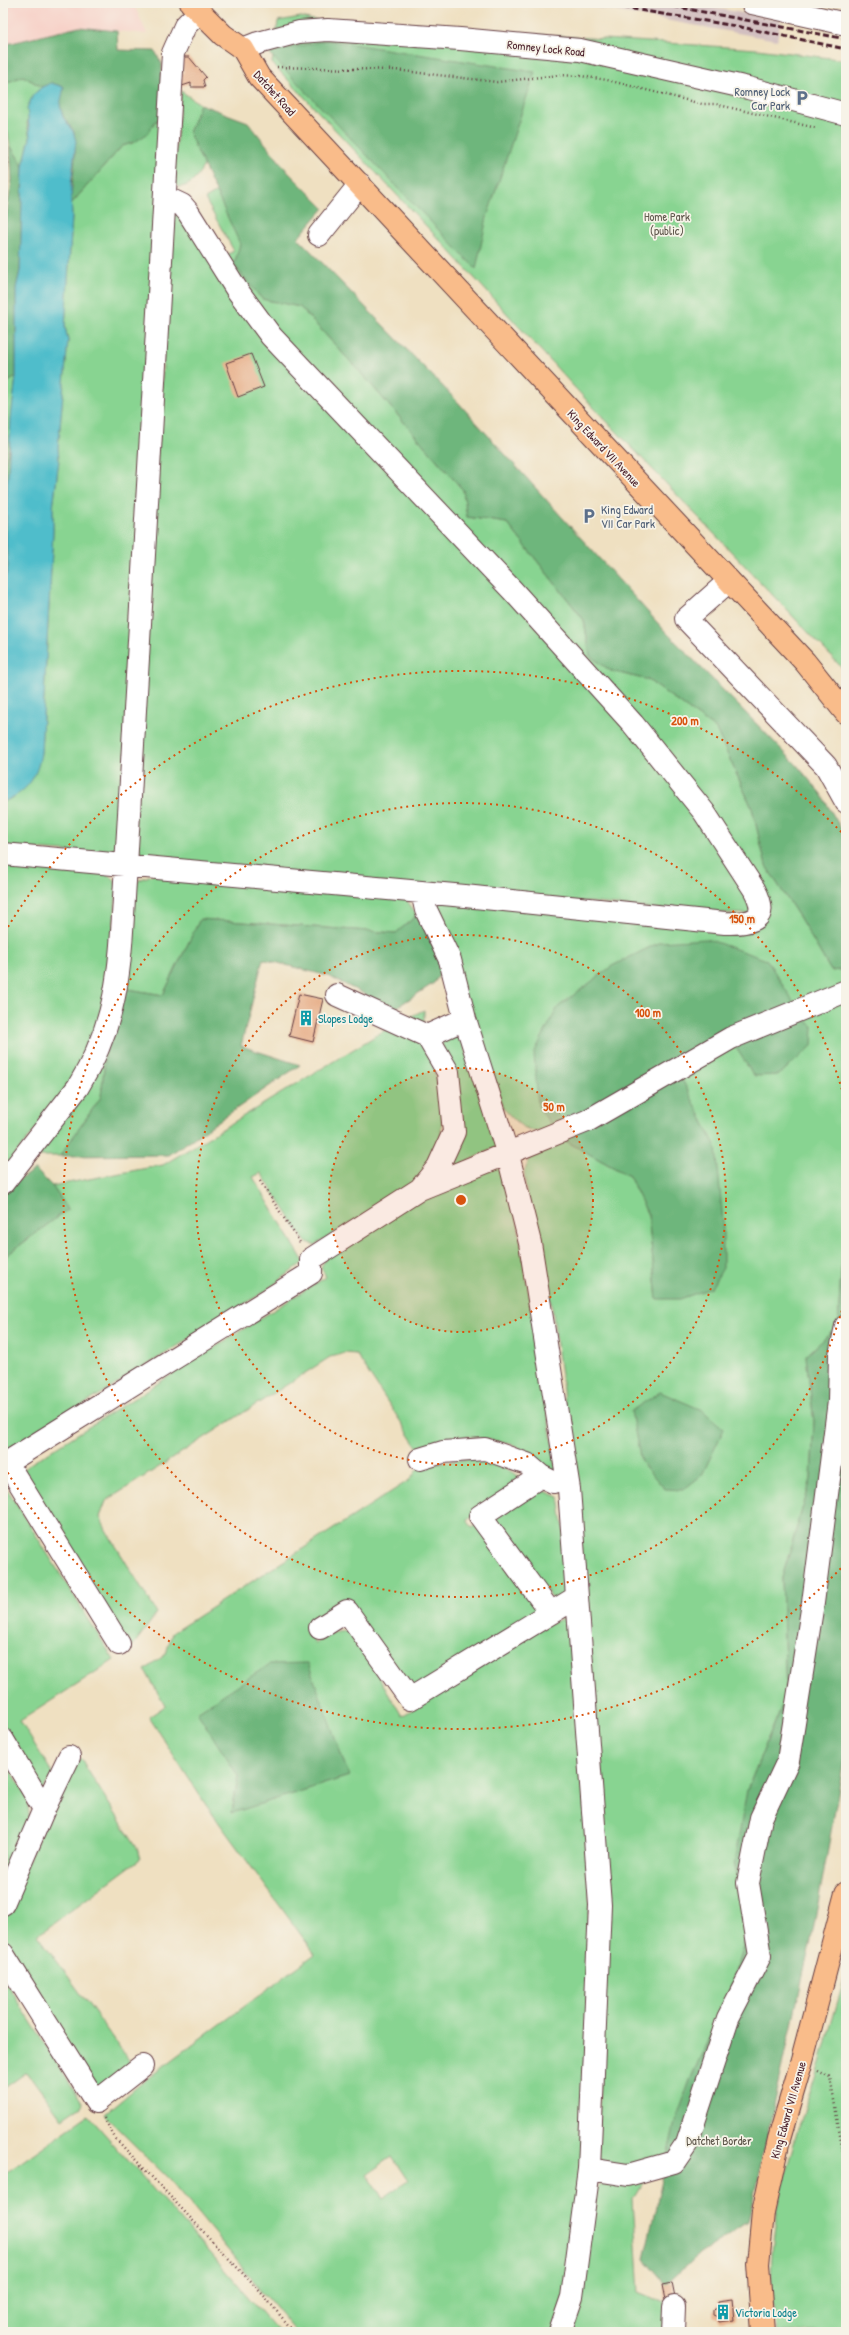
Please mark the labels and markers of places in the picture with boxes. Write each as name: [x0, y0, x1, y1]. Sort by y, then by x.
place label: Romney Lock Car Park: [735, 83, 790, 114]
parking icon: Romney Lock Car Park: [793, 89, 811, 107]
place label: King Edward VII Car Park: [601, 501, 655, 532]
parking icon: King Edward VII Car Park: [580, 507, 598, 525]
building icon: Slopes Lodge: [297, 1009, 315, 1027]
place label: Slopes Lodge: [318, 1010, 373, 1027]
centre of rings: [454, 1193, 468, 1207]
building icon: Victoria Lodge: [714, 2303, 732, 2321]
place label: Victoria Lodge: [735, 2304, 797, 2321]

